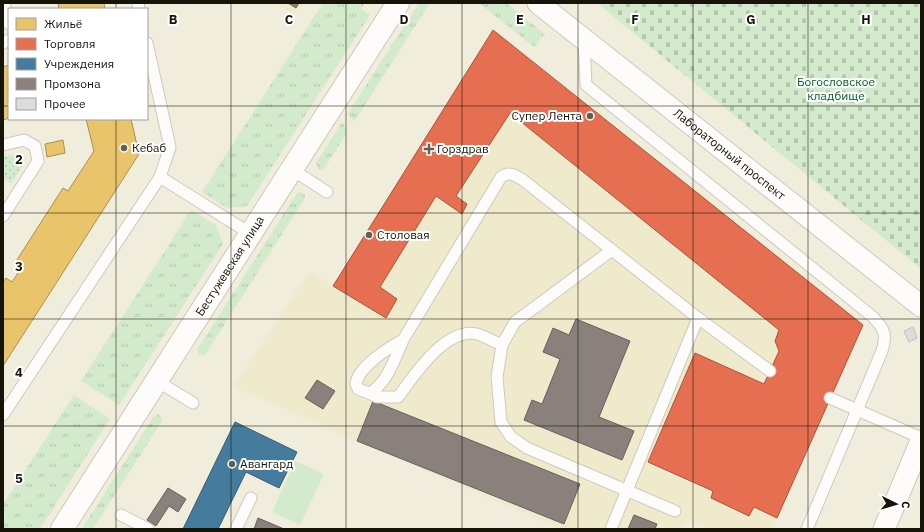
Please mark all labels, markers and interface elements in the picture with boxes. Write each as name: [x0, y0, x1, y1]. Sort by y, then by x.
legend: [8, 8, 148, 120]
text: B: [169, 11, 178, 28]
text: C: [285, 11, 294, 28]
text: D: [399, 11, 409, 28]
text: E: [516, 11, 524, 28]
text: F: [631, 11, 639, 28]
text: G: [746, 11, 756, 28]
text: H: [861, 11, 871, 28]
text: Жильё: [44, 16, 83, 31]
text: Торговля: [44, 36, 95, 51]
text: Учреждения: [44, 56, 114, 71]
park label: Богословское кладбище: [797, 74, 875, 103]
text: Промзона: [44, 76, 101, 91]
text: Прочее: [44, 96, 86, 111]
street label: Лабораторный проспект: [671, 105, 789, 203]
place label: Супер Лента: [512, 108, 583, 123]
marker: Супер Лента: [585, 111, 595, 121]
place label: Кебаб: [132, 140, 167, 155]
place label: Горздрав: [437, 141, 489, 156]
marker: Кебаб: [119, 143, 129, 153]
marker: Горздрав: [424, 144, 434, 154]
text: 2: [15, 151, 23, 168]
street label: Бестужевская улица: [192, 212, 267, 319]
place label: Столовая: [377, 227, 430, 242]
marker: Столовая: [364, 230, 374, 240]
text: 3: [15, 258, 23, 275]
text: 4: [15, 364, 23, 381]
place label: Авангард: [240, 456, 293, 471]
marker: Авангард: [227, 459, 237, 469]
text: 5: [15, 470, 23, 487]
north arrow: [876, 484, 916, 524]
text: С: [899, 501, 913, 509]

